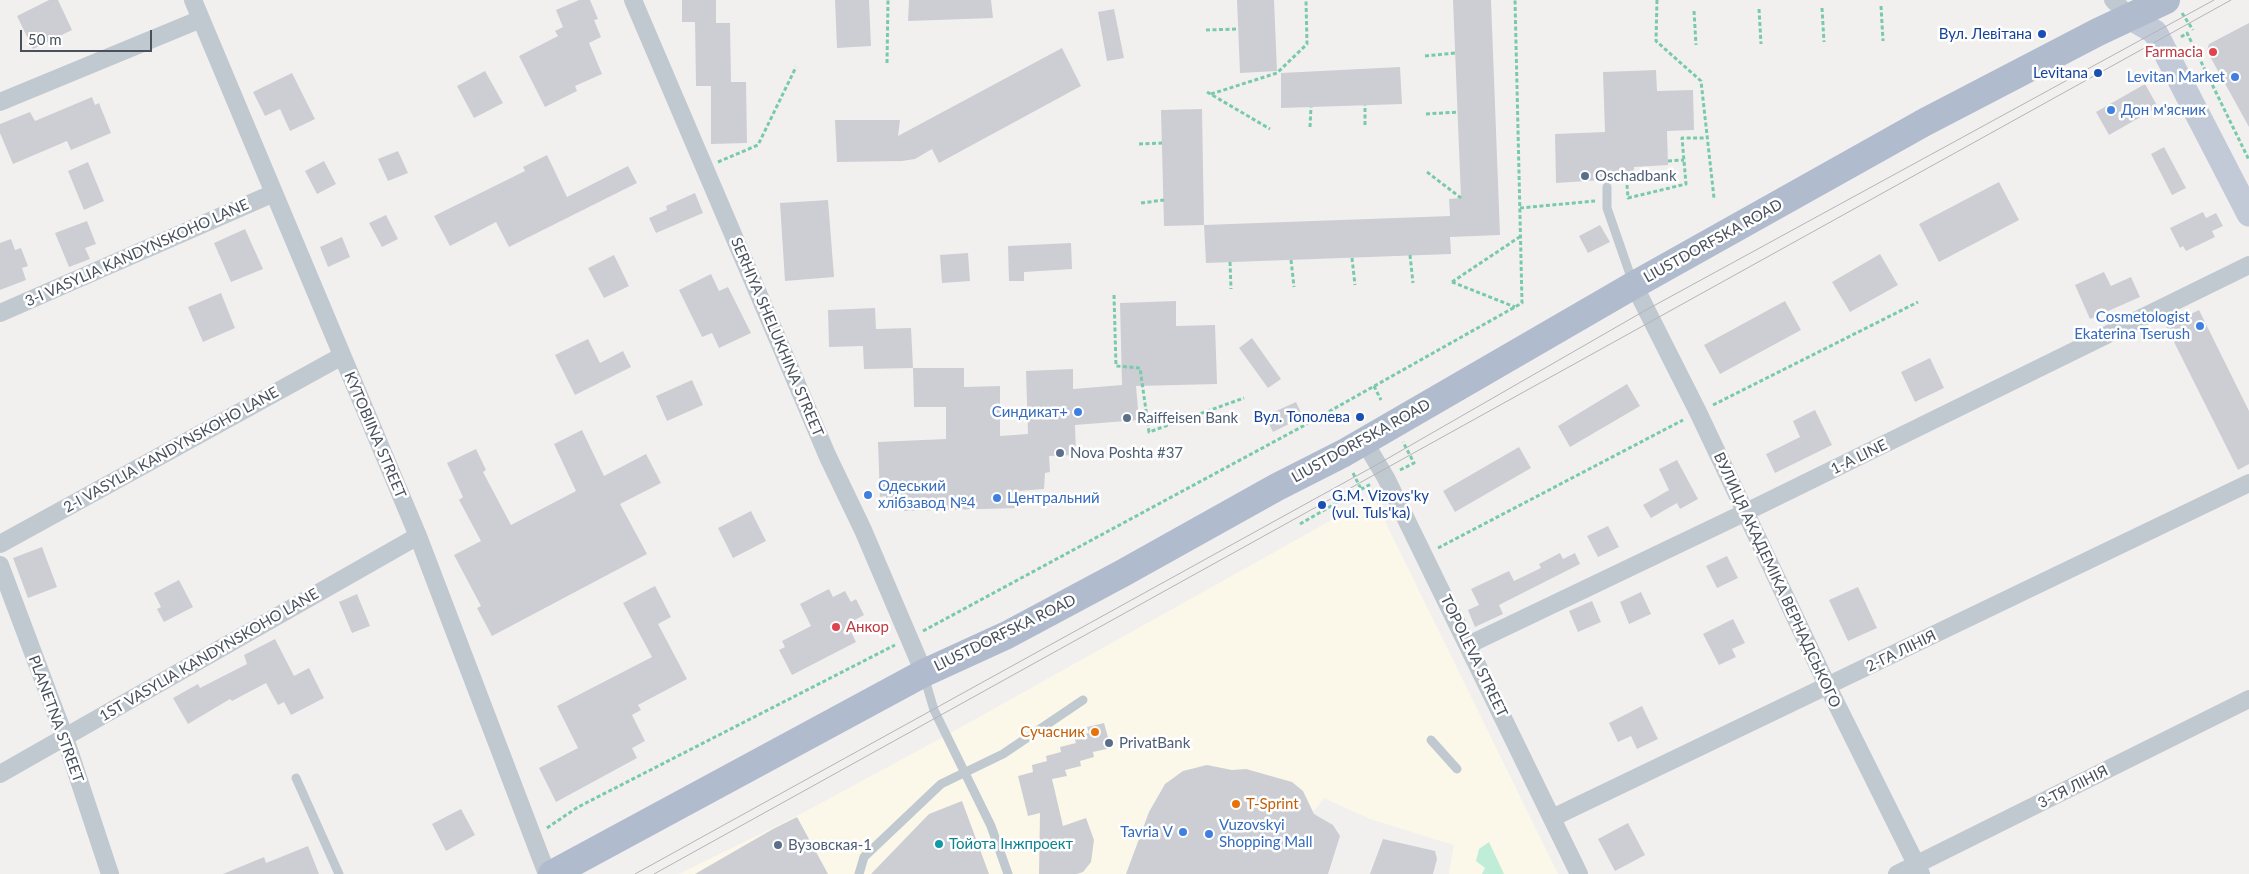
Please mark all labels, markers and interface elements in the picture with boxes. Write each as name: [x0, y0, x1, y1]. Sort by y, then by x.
scale bar: [22, 20, 155, 52]
place label: Вул. Левітана: [1939, 25, 2032, 43]
marker: Вул. Левітана: [2036, 28, 2048, 40]
text: 50 m: [28, 30, 62, 48]
place label: Farmacia: [2145, 43, 2203, 61]
marker: Farmacia: [2207, 46, 2219, 58]
place label: Levitana: [2033, 64, 2088, 82]
marker: Levitana: [2092, 67, 2104, 79]
place label: Levitan Market: [2127, 68, 2225, 86]
marker: Levitan Market: [2229, 71, 2241, 83]
place label: Дон м'ясник: [2121, 101, 2206, 119]
marker: Дон м'ясник: [2105, 104, 2117, 116]
place label: Oschadbank: [1595, 167, 1677, 185]
marker: Oschadbank: [1579, 170, 1591, 182]
street label: 3-I VASYLIA KANDYNSKOHO LANE: [22, 195, 252, 311]
street label: LIUSTDORFSKA ROAD: [1641, 195, 1785, 287]
street label: SERHIYA SHELUKHINA STREET: [727, 235, 827, 439]
place label: Cosmetologist Ekaterina Tserush: [2074, 308, 2190, 343]
marker: Cosmetologist Ekaterina Tserush: [2194, 320, 2206, 332]
street label: KYTOBIINA STREET: [340, 369, 410, 501]
street label: 2-I VASYLIA KANDYNSKOHO LANE: [60, 383, 282, 517]
street label: LIUSTDORFSKA ROAD: [1289, 395, 1433, 487]
place label: Синдикат+: [992, 403, 1068, 421]
marker: Синдикат+: [1072, 406, 1084, 418]
place label: Вул. Тополева: [1253, 408, 1350, 426]
place label: Raiffeisen Bank: [1137, 409, 1238, 427]
marker: Вул. Тополева: [1354, 411, 1366, 423]
marker: Raiffeisen Bank: [1121, 412, 1133, 424]
street label: 1-A LINE: [1828, 436, 1890, 478]
place label: Nova Poshta #37: [1070, 444, 1183, 462]
marker: Nova Poshta #37: [1054, 447, 1066, 459]
street label: ВУЛИЦЯ АКАДЕМІКА ВЕРНАДСЬКОГО: [1710, 449, 1844, 711]
place label: Одеський хлібзавод №4: [878, 477, 975, 512]
place label: G.M. Vizovs'ky (vul. Tuls'ka): [1332, 487, 1429, 522]
marker: Одеський хлібзавод №4: [862, 489, 874, 501]
place label: Центральний: [1007, 489, 1100, 507]
marker: Центральний: [991, 492, 1003, 504]
marker: G.M. Vizovs'ky (vul. Tuls'ka): [1316, 499, 1328, 511]
street label: 1ST VASYLIA KANDYNSKOHO LANE: [96, 585, 322, 725]
street label: LIUSTDORFSKA ROAD: [931, 591, 1079, 675]
street label: TOPOLEVA STREET: [1437, 592, 1511, 720]
place label: Анкор: [846, 618, 889, 636]
marker: Анкор: [830, 621, 842, 633]
street label: 2-ГА ЛІНІЯ: [1863, 626, 1939, 676]
street label: PLANETNA STREET: [25, 653, 87, 785]
place label: Сучасник: [1020, 723, 1085, 741]
marker: Сучасник: [1089, 726, 1101, 738]
place label: PrivatBank: [1119, 734, 1190, 752]
marker: PrivatBank: [1103, 737, 1115, 749]
street label: 3-ТЯ ЛІНІЯ: [2035, 762, 2111, 812]
place label: T-Sprint: [1246, 795, 1299, 813]
marker: T-Sprint: [1230, 798, 1242, 810]
place label: Vuzovskyi Shopping Mall: [1219, 816, 1313, 851]
place label: Tavria V: [1120, 823, 1173, 841]
marker: Tavria V: [1177, 826, 1189, 838]
marker: Vuzovskyi Shopping Mall: [1203, 828, 1215, 840]
place label: Тойота Інжпроект: [949, 835, 1073, 853]
place label: Вузовская-1: [788, 836, 872, 854]
marker: Тойота Інжпроект: [933, 838, 945, 850]
marker: Вузовская-1: [772, 839, 784, 851]

